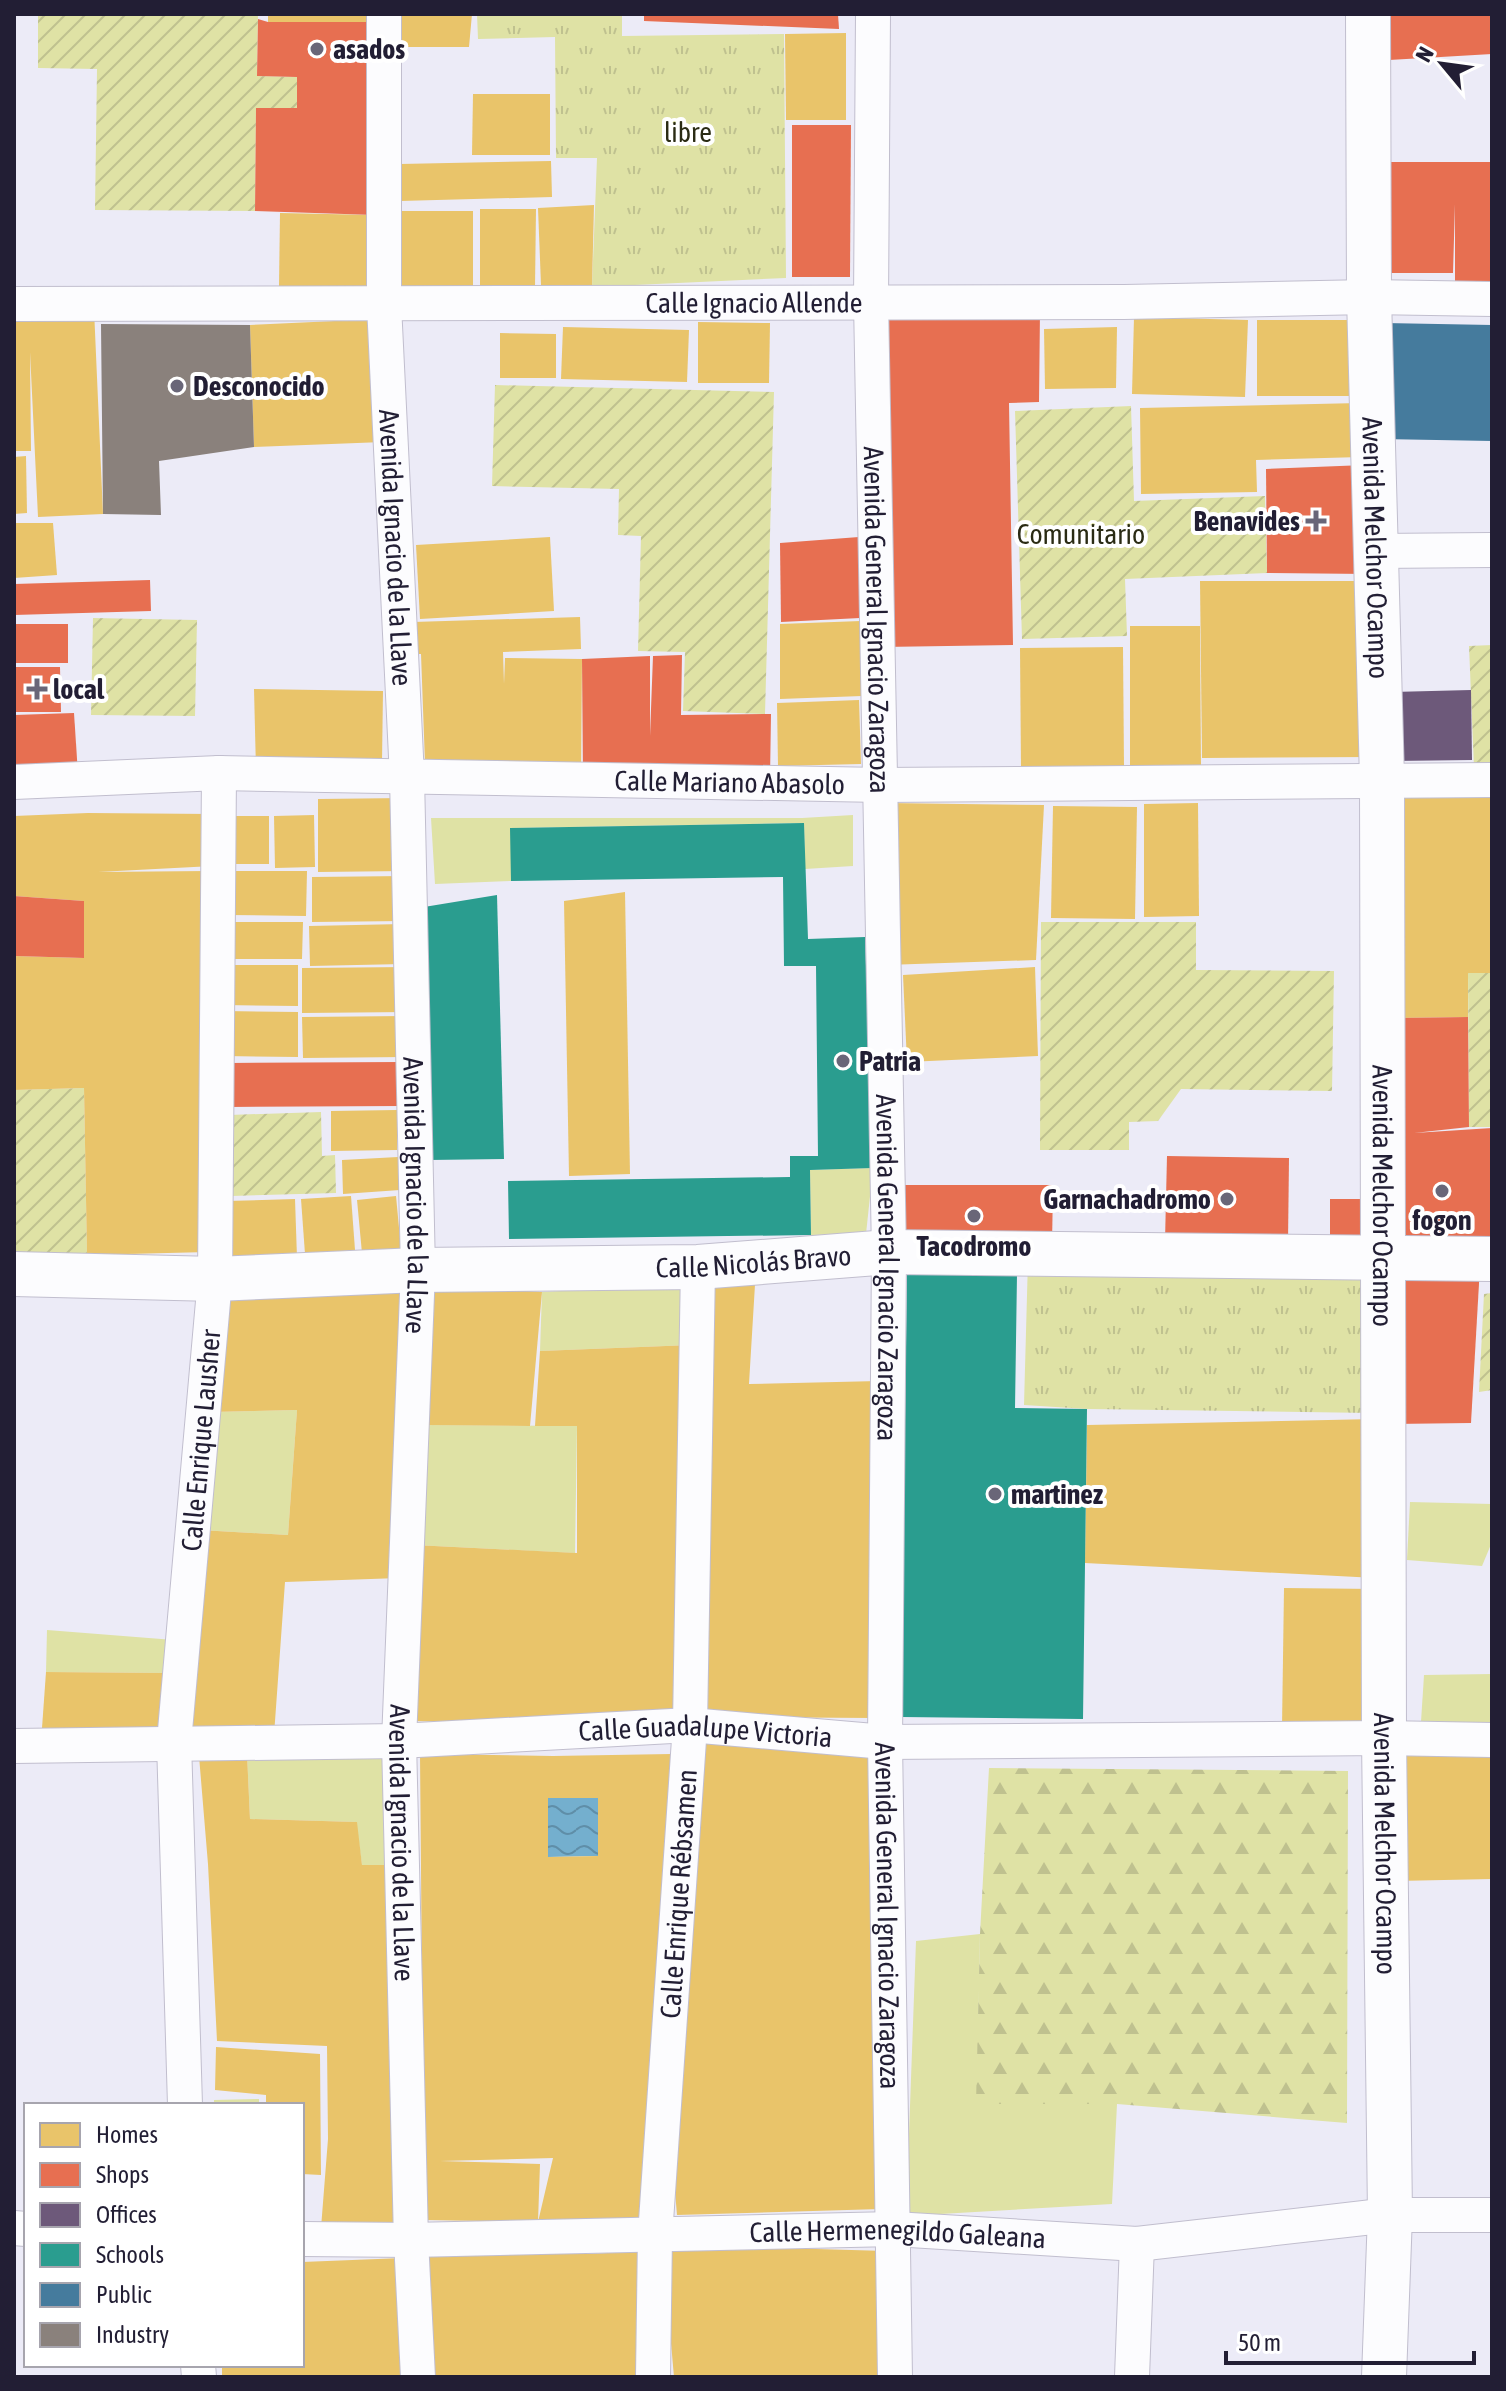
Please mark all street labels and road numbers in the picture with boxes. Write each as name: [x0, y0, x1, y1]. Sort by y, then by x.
street label: Calle Ignacio Allende: [645, 286, 863, 319]
street label: Avenida Ignacio de la Llave: [373, 409, 419, 687]
street label: Avenida Melchor Ocampo: [1356, 416, 1395, 679]
street label: Avenida General Ignacio Zaragoza: [858, 446, 896, 794]
street label: Calle Mariano Abasolo: [614, 764, 845, 800]
street label: Avenida Ignacio de la Llave: [397, 1057, 434, 1334]
street label: Avenida Melchor Ocampo: [1367, 1065, 1399, 1327]
street label: Avenida General Ignacio Zaragoza: [870, 1094, 905, 1442]
street label: Calle Nicolás Bravo: [656, 1239, 852, 1283]
street label: Calle Enrique Lausher: [175, 1328, 227, 1552]
street label: Avenida Ignacio de la Llave: [383, 1704, 421, 1982]
street label: Calle Guadalupe Victoria: [578, 1709, 834, 1753]
street label: Avenida Melchor Ocampo: [1368, 1713, 1403, 1975]
street label: Avenida General Ignacio Zaragoza: [869, 1742, 906, 2090]
street label: Calle Enrique Rébsamen: [654, 1768, 703, 2020]
street label: Calle Hermenegildo Galeana: [749, 2213, 1047, 2254]

